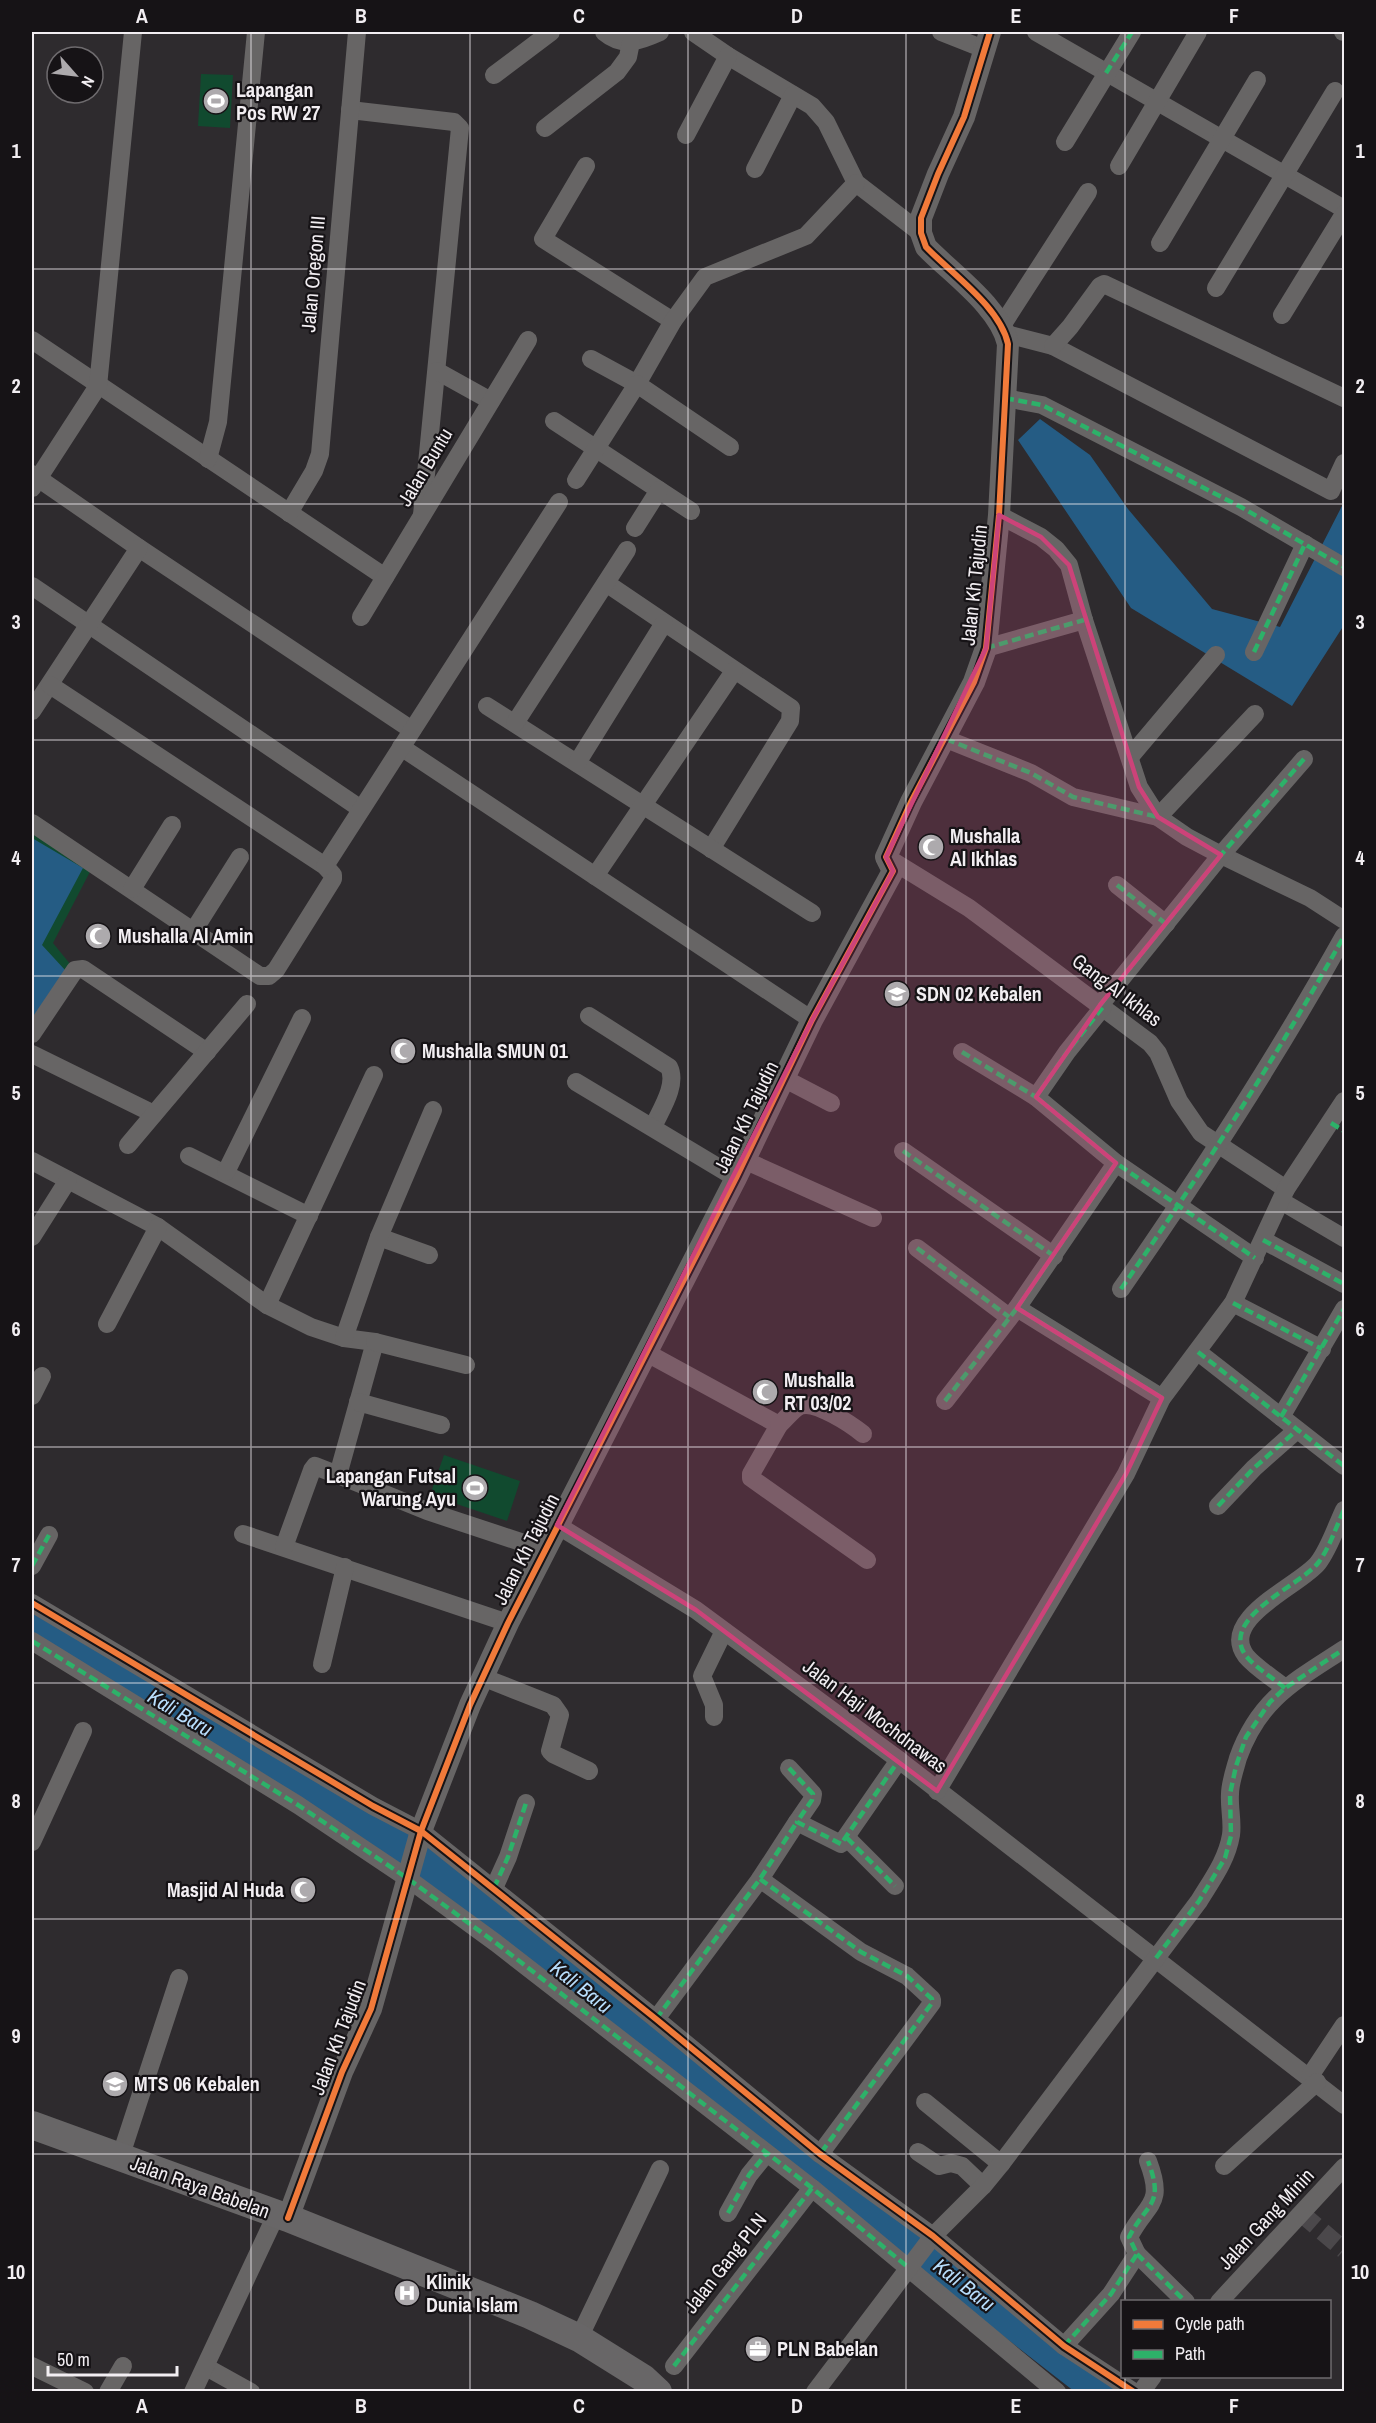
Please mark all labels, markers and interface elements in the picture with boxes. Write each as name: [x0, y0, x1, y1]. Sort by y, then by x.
text: A: [136, 2, 148, 29]
text: B: [355, 2, 367, 29]
text: C: [573, 2, 585, 29]
text: D: [791, 2, 803, 29]
text: E: [1011, 2, 1022, 29]
text: F: [1229, 2, 1239, 29]
north arrow: [45, 45, 105, 105]
text: N: [76, 73, 100, 91]
place label: Lapangan Pos RW 27: [236, 76, 320, 126]
sports icon: Lapangan Pos RW 27: [201, 86, 231, 116]
text: 1: [11, 137, 21, 164]
text: 1: [1355, 137, 1365, 164]
street label: Jalan Oregon III: [294, 215, 331, 333]
text: 2: [11, 372, 21, 399]
text: 2: [1355, 372, 1365, 399]
street label: Jalan Buntu: [391, 423, 458, 511]
street label: Jalan Kh Tajudin: [954, 523, 993, 647]
text: 3: [11, 608, 21, 635]
text: 3: [1355, 608, 1365, 635]
place label: Mushalla Al Ikhlas: [950, 822, 1020, 872]
mosque icon: Mushalla Al Ikhlas: [916, 832, 946, 862]
text: 4: [11, 844, 21, 871]
text: 4: [1355, 844, 1365, 871]
mosque icon: Mushalla Al Amin: [83, 921, 113, 951]
place label: Mushalla Al Amin: [118, 922, 254, 949]
street label: Gang Al Ikhlas: [1067, 947, 1168, 1032]
school or university icon: SDN 02 Kebalen: [882, 979, 912, 1009]
place label: SDN 02 Kebalen: [916, 980, 1042, 1007]
mosque icon: Mushalla SMUN 01: [388, 1036, 418, 1066]
place label: Mushalla SMUN 01: [422, 1037, 569, 1064]
street label: Jalan Kh Tajudin: [707, 1056, 784, 1177]
text: 5: [11, 1079, 21, 1106]
text: 5: [1355, 1079, 1365, 1106]
text: 6: [11, 1315, 21, 1342]
text: 6: [1355, 1315, 1365, 1342]
place label: Mushalla RT 03/02: [784, 1366, 854, 1416]
mosque icon: Mushalla RT 03/02: [750, 1377, 780, 1407]
place label: Lapangan Futsal Warung Ayu: [326, 1462, 456, 1512]
sports icon: Lapangan Futsal Warung Ayu: [460, 1473, 490, 1503]
street label: Jalan Kh Tajudin: [486, 1489, 565, 1609]
text: 7: [11, 1551, 21, 1578]
text: 7: [1355, 1551, 1365, 1578]
street label: Jalan Haji Mochdnawas: [798, 1652, 953, 1779]
water label: Kali Baru: [142, 1682, 218, 1743]
text: 8: [11, 1787, 21, 1814]
text: 8: [1355, 1787, 1365, 1814]
mosque icon: Masjid Al Huda: [288, 1875, 318, 1905]
place label: Masjid Al Huda: [167, 1876, 284, 1903]
water label: Kali Baru: [544, 1953, 618, 2020]
street label: Jalan Kh Tajudin: [303, 1975, 372, 2098]
text: 9: [11, 2022, 21, 2049]
text: 9: [1355, 2022, 1365, 2049]
school or university icon: MTS 06 Kebalen: [100, 2069, 130, 2099]
place label: MTS 06 Kebalen: [134, 2070, 260, 2097]
street label: Jalan Raya Babelan: [127, 2149, 274, 2224]
street label: Jalan Gang Minin: [1212, 2162, 1320, 2275]
street label: Jalan Gang PLN: [677, 2207, 772, 2318]
water label: Kali Baru: [927, 2251, 1001, 2318]
text: 10: [7, 2258, 25, 2285]
text: 10: [1351, 2258, 1369, 2285]
place label: Klinik Dunia Islam: [426, 2268, 518, 2318]
hospital icon: Klinik Dunia Islam: [392, 2278, 422, 2308]
legend: [1121, 2300, 1331, 2378]
text: Cycle path: [1175, 2311, 1245, 2336]
office icon: PLN Babelan: [743, 2334, 773, 2364]
place label: PLN Babelan: [777, 2335, 878, 2362]
scale bar: [48, 2339, 177, 2377]
text: Path: [1175, 2341, 1205, 2366]
text: 50 m: [57, 2347, 90, 2372]
text: A: [136, 2392, 148, 2419]
text: B: [355, 2392, 367, 2419]
text: C: [573, 2392, 585, 2419]
text: D: [791, 2392, 803, 2419]
text: E: [1011, 2392, 1022, 2419]
text: F: [1229, 2392, 1239, 2419]

